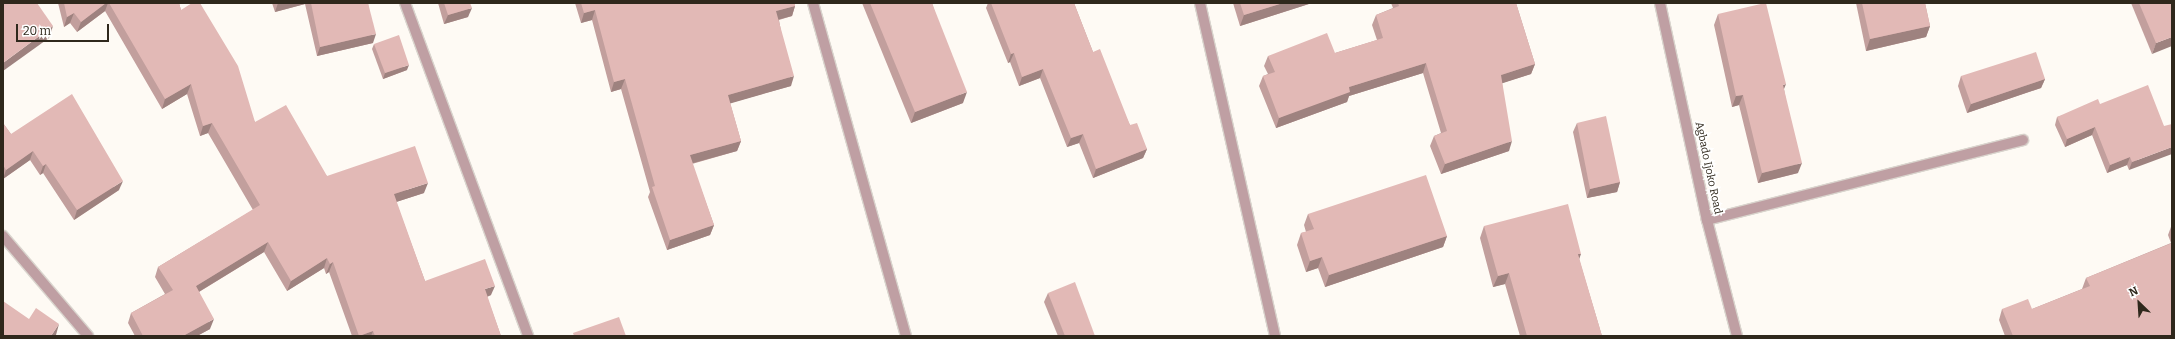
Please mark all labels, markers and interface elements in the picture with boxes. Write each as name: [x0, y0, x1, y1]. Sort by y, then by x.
scale bar: [18, 16, 111, 42]
text: 20 m: [23, 24, 51, 38]
street label: Agbado Ijoko Road: [1692, 121, 1724, 215]
north arrow: [2119, 283, 2159, 323]
text: N: [2127, 284, 2140, 299]

